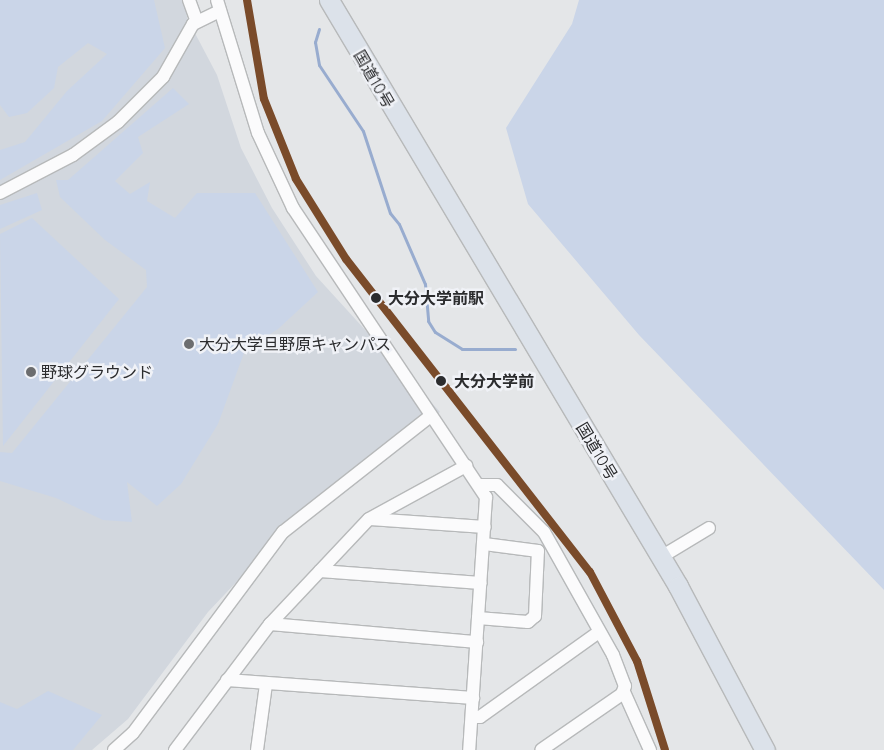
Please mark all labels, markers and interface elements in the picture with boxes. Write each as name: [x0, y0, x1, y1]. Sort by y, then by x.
street label: 国道10号: [350, 47, 398, 111]
place label: 大分大学前駅: [388, 288, 484, 308]
marker: 大分大学前駅: [367, 289, 385, 307]
place label: 大分大学旦野原キャンパス: [199, 334, 391, 354]
marker: 大分大学旦野原キャンパス: [183, 338, 195, 350]
place label: 野球グラウンド: [41, 362, 153, 382]
marker: 野球グラウンド: [25, 366, 37, 378]
place label: 大分大学前: [454, 371, 534, 391]
marker: 大分大学前: [432, 372, 450, 390]
street label: 国道10号: [572, 419, 622, 483]

